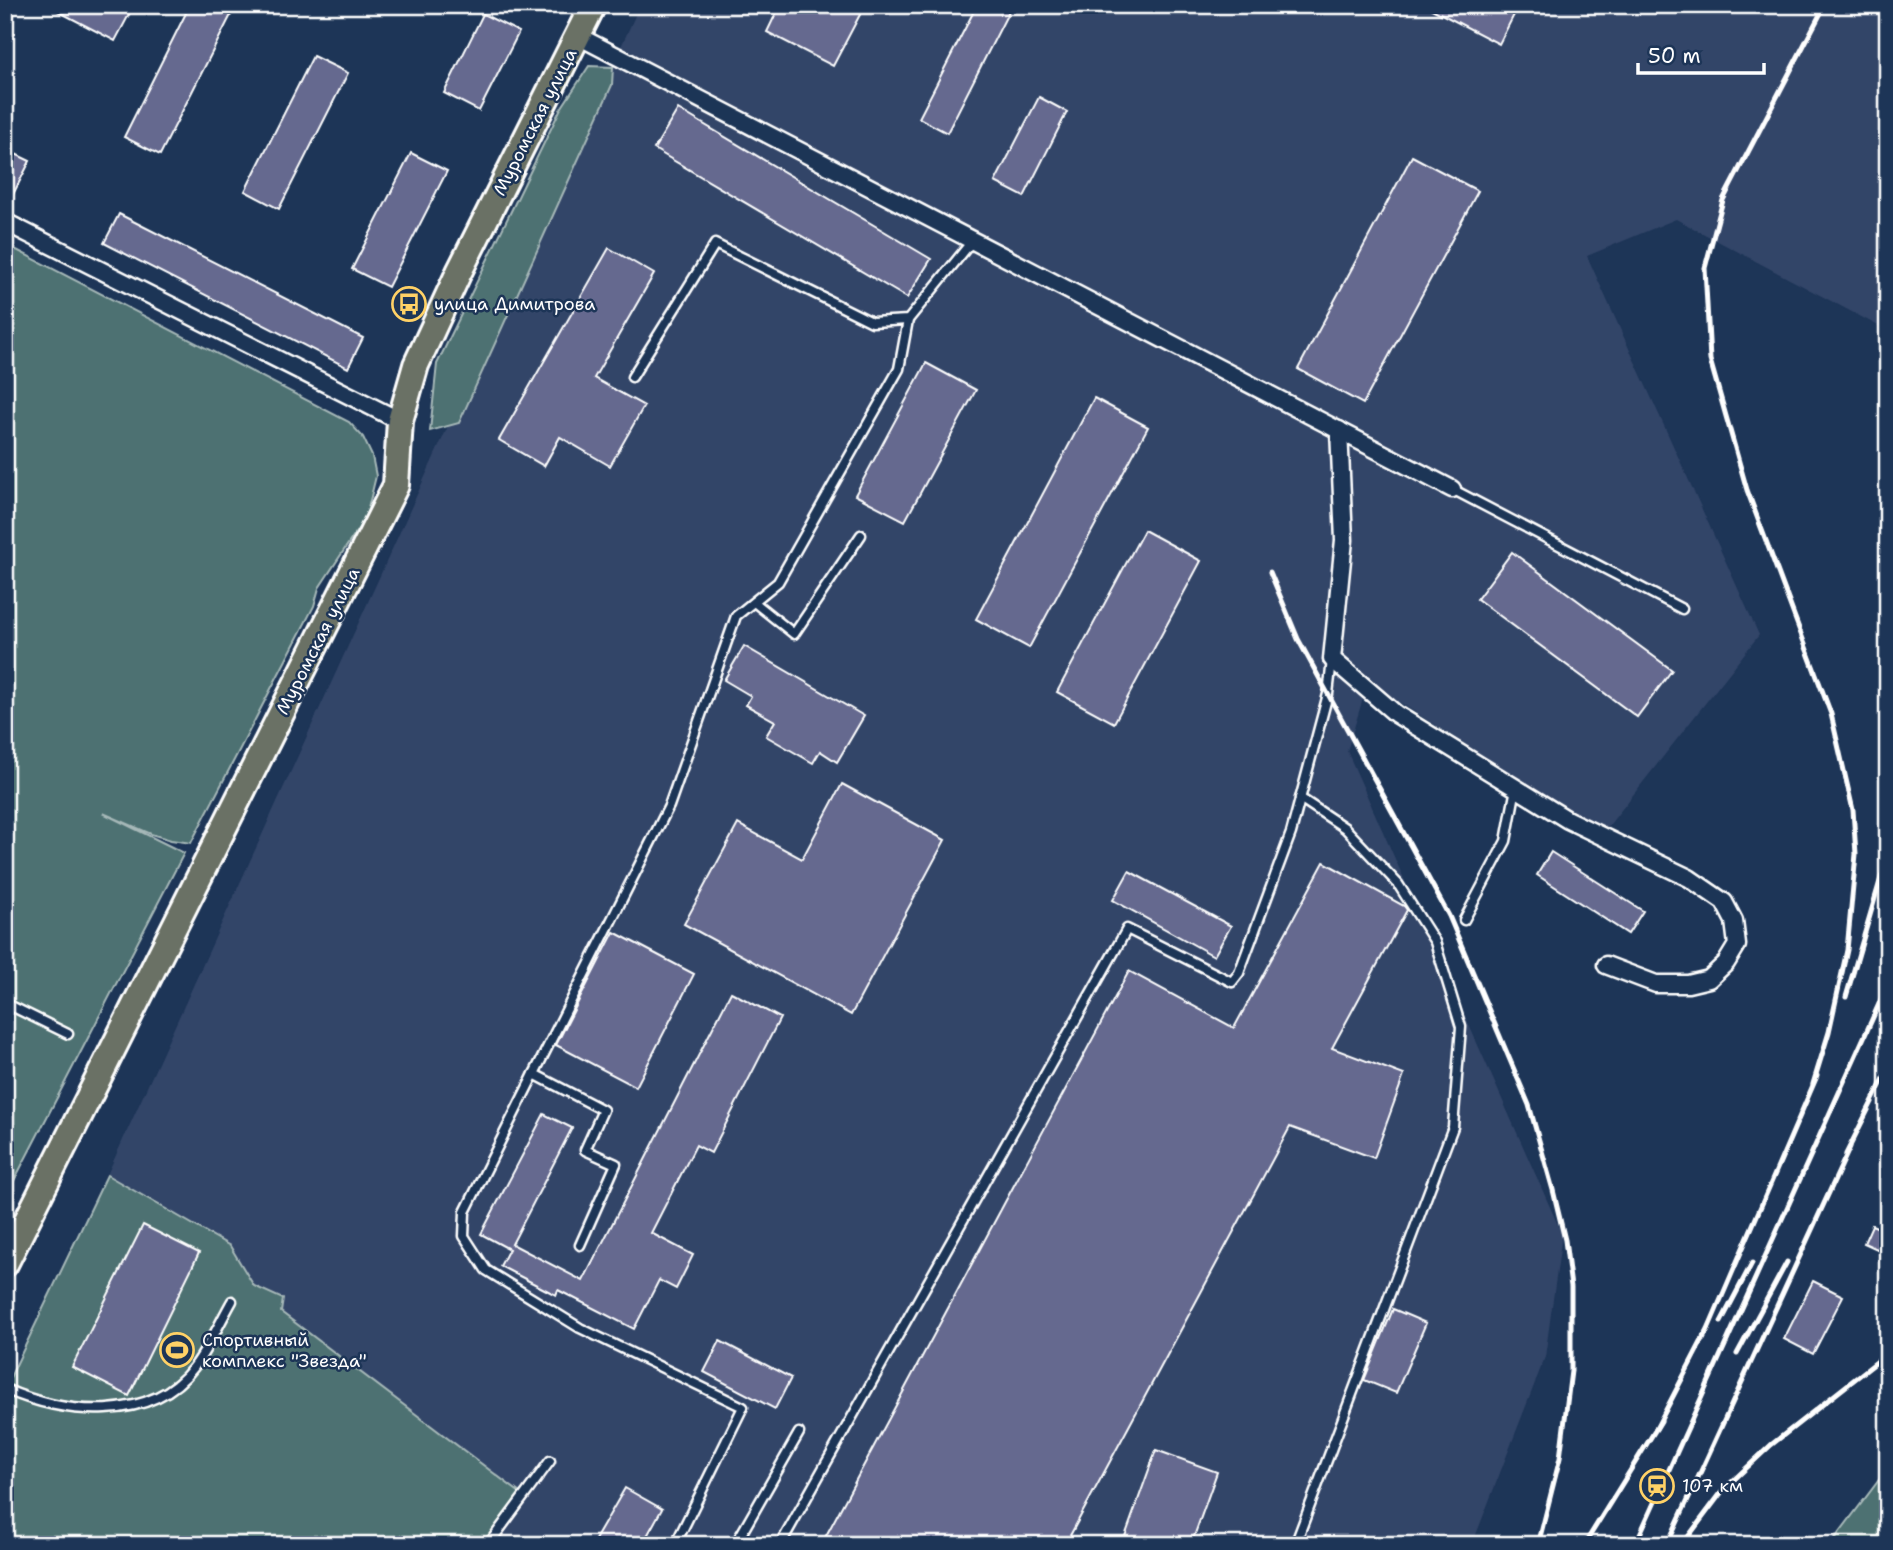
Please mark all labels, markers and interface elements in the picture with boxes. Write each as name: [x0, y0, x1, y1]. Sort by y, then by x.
scale bar: [1638, 32, 1764, 76]
text: 50 m: [1648, 42, 1701, 70]
street label: Муромская улица: [487, 44, 583, 200]
bus stop icon: улица Димитрова: [390, 285, 428, 323]
place label: улица Димитрова: [434, 292, 596, 316]
street label: Муромская улица: [270, 563, 366, 719]
place label: Спортивный комплекс "Звезда": [202, 1328, 367, 1373]
sports icon: Спортивный комплекс "Звезда": [158, 1331, 196, 1369]
station icon: 107 км: [1638, 1467, 1676, 1505]
place label: 107 км: [1682, 1474, 1743, 1498]

